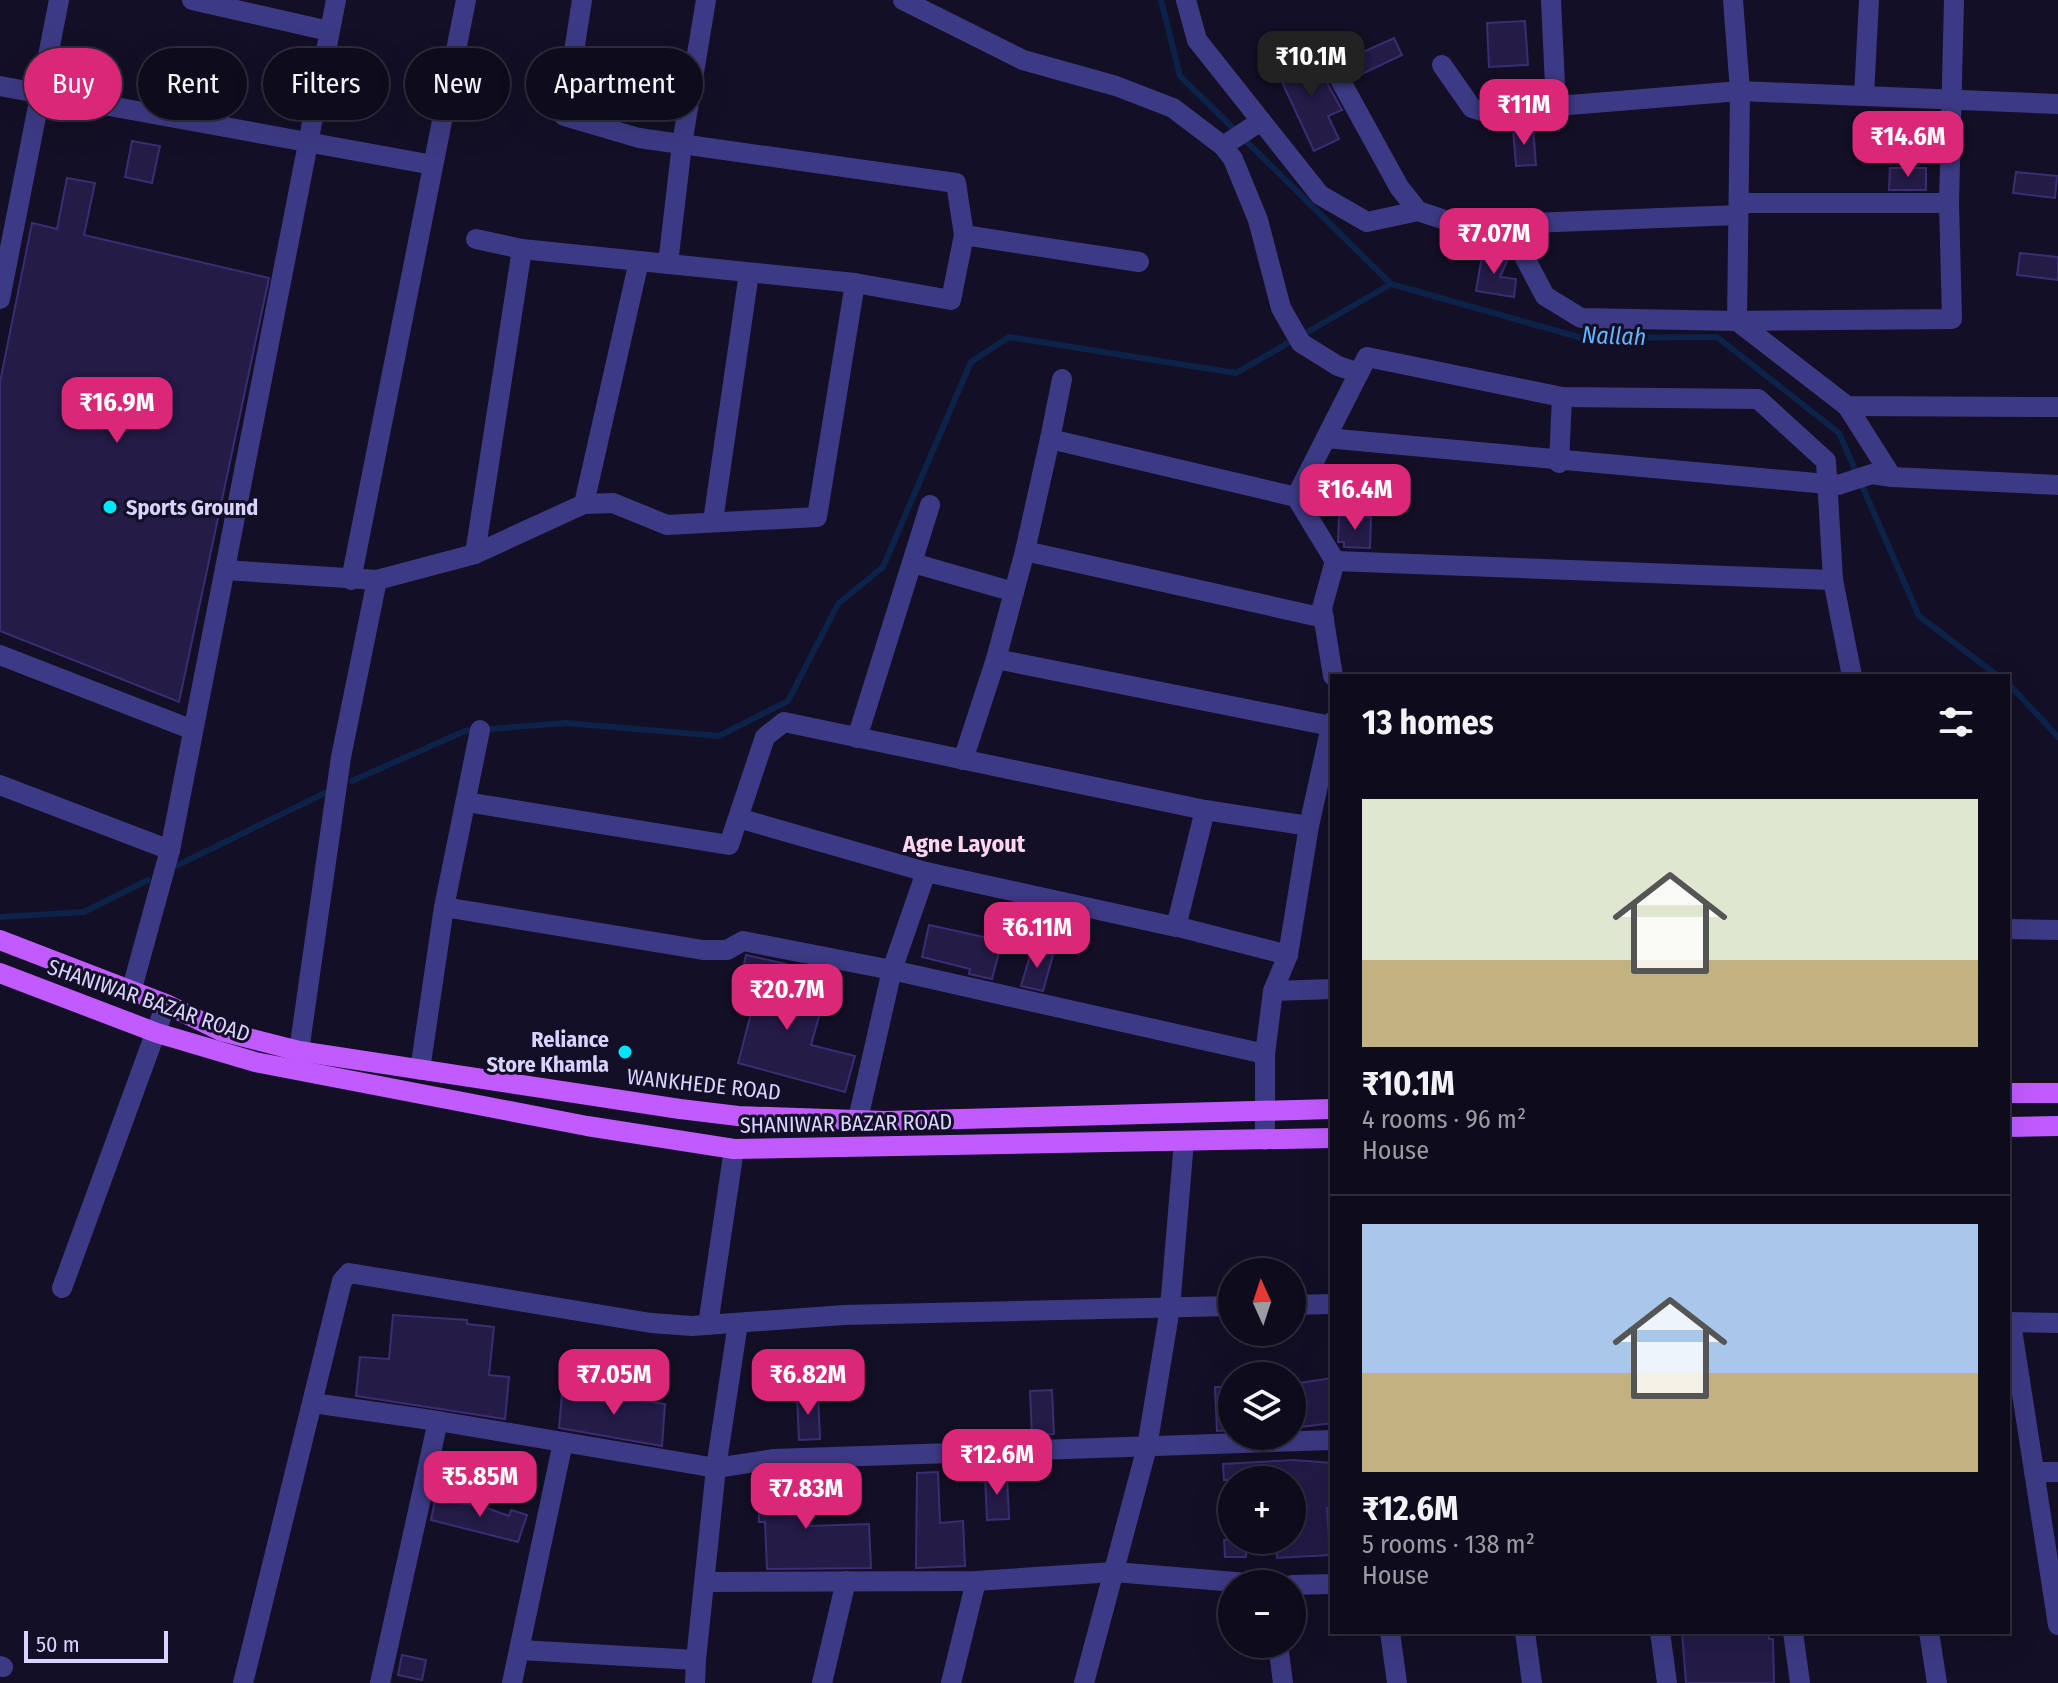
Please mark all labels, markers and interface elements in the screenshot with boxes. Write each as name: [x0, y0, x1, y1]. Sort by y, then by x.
pin: ₹10.1M: [1246, 31, 1376, 99]
text: ₹10.1M: [1276, 41, 1346, 72]
chip: Buy: [24, 48, 122, 120]
chip: Rent: [138, 48, 247, 120]
chip: Filters: [263, 48, 389, 120]
chip: New: [405, 48, 510, 120]
chip: Apartment: [526, 48, 703, 120]
pin: ₹11M: [1477, 79, 1571, 147]
text: ₹11M: [1498, 89, 1550, 120]
pin: ₹14.6M: [1843, 111, 1973, 179]
text: ₹14.6M: [1870, 121, 1946, 152]
pin: ₹7.07M: [1429, 208, 1559, 276]
text: ₹7.07M: [1458, 218, 1530, 249]
water label: Nallah: [1581, 321, 1647, 351]
pin: ₹16.9M: [52, 377, 182, 445]
text: ₹16.9M: [80, 387, 154, 418]
pin: ₹16.4M: [1290, 464, 1420, 532]
text: ₹16.4M: [1318, 474, 1392, 505]
place label: Sports Ground: [126, 494, 258, 521]
marker: Sports Ground: [101, 498, 119, 516]
icon: filters: [1934, 700, 1978, 744]
text: 13 homes: [1362, 702, 1494, 743]
district label: Agne Layout: [902, 830, 1026, 858]
icon: home: [1598, 851, 1742, 995]
pin: ₹6.11M: [972, 902, 1102, 970]
text: ₹6.11M: [1002, 912, 1072, 943]
street label: SHANIWAR BAZAR ROAD: [44, 953, 254, 1048]
pin: ₹20.7M: [722, 964, 852, 1032]
text: ₹20.7M: [750, 974, 824, 1005]
place label: Reliance Store Khamla: [486, 1026, 609, 1078]
marker: Reliance Store Khamla: [616, 1043, 634, 1061]
street label: WANKHEDE ROAD: [626, 1063, 782, 1106]
text: ₹10.1M: [1362, 1063, 1455, 1104]
text: 4 rooms · 96 m²: [1362, 1104, 1526, 1135]
street label: SHANIWAR BAZAR ROAD: [740, 1108, 952, 1139]
text: House: [1362, 1135, 1429, 1166]
north arrow: [1218, 1258, 1306, 1346]
map controls: [1218, 1258, 1306, 1658]
icon: home: [1598, 1276, 1742, 1420]
pin: ₹7.05M: [549, 1349, 679, 1417]
pin: ₹6.82M: [743, 1349, 873, 1417]
text: ₹7.05M: [576, 1359, 652, 1390]
text: ₹6.82M: [770, 1359, 846, 1390]
button: layers: [1218, 1362, 1306, 1450]
pin: ₹12.6M: [932, 1429, 1062, 1497]
text: ₹12.6M: [960, 1439, 1034, 1470]
pin: ₹5.85M: [415, 1451, 545, 1519]
text: ₹5.85M: [442, 1461, 518, 1492]
pin: ₹7.83M: [741, 1463, 871, 1531]
button: +: [1218, 1466, 1306, 1554]
text: ₹7.83M: [769, 1473, 843, 1504]
text: ₹12.6M: [1362, 1488, 1458, 1529]
text: 5 rooms · 138 m²: [1362, 1529, 1535, 1560]
text: House: [1362, 1560, 1429, 1591]
button: −: [1218, 1570, 1306, 1658]
scale bar: [24, 1627, 168, 1663]
text: 50 m: [36, 1631, 80, 1658]

